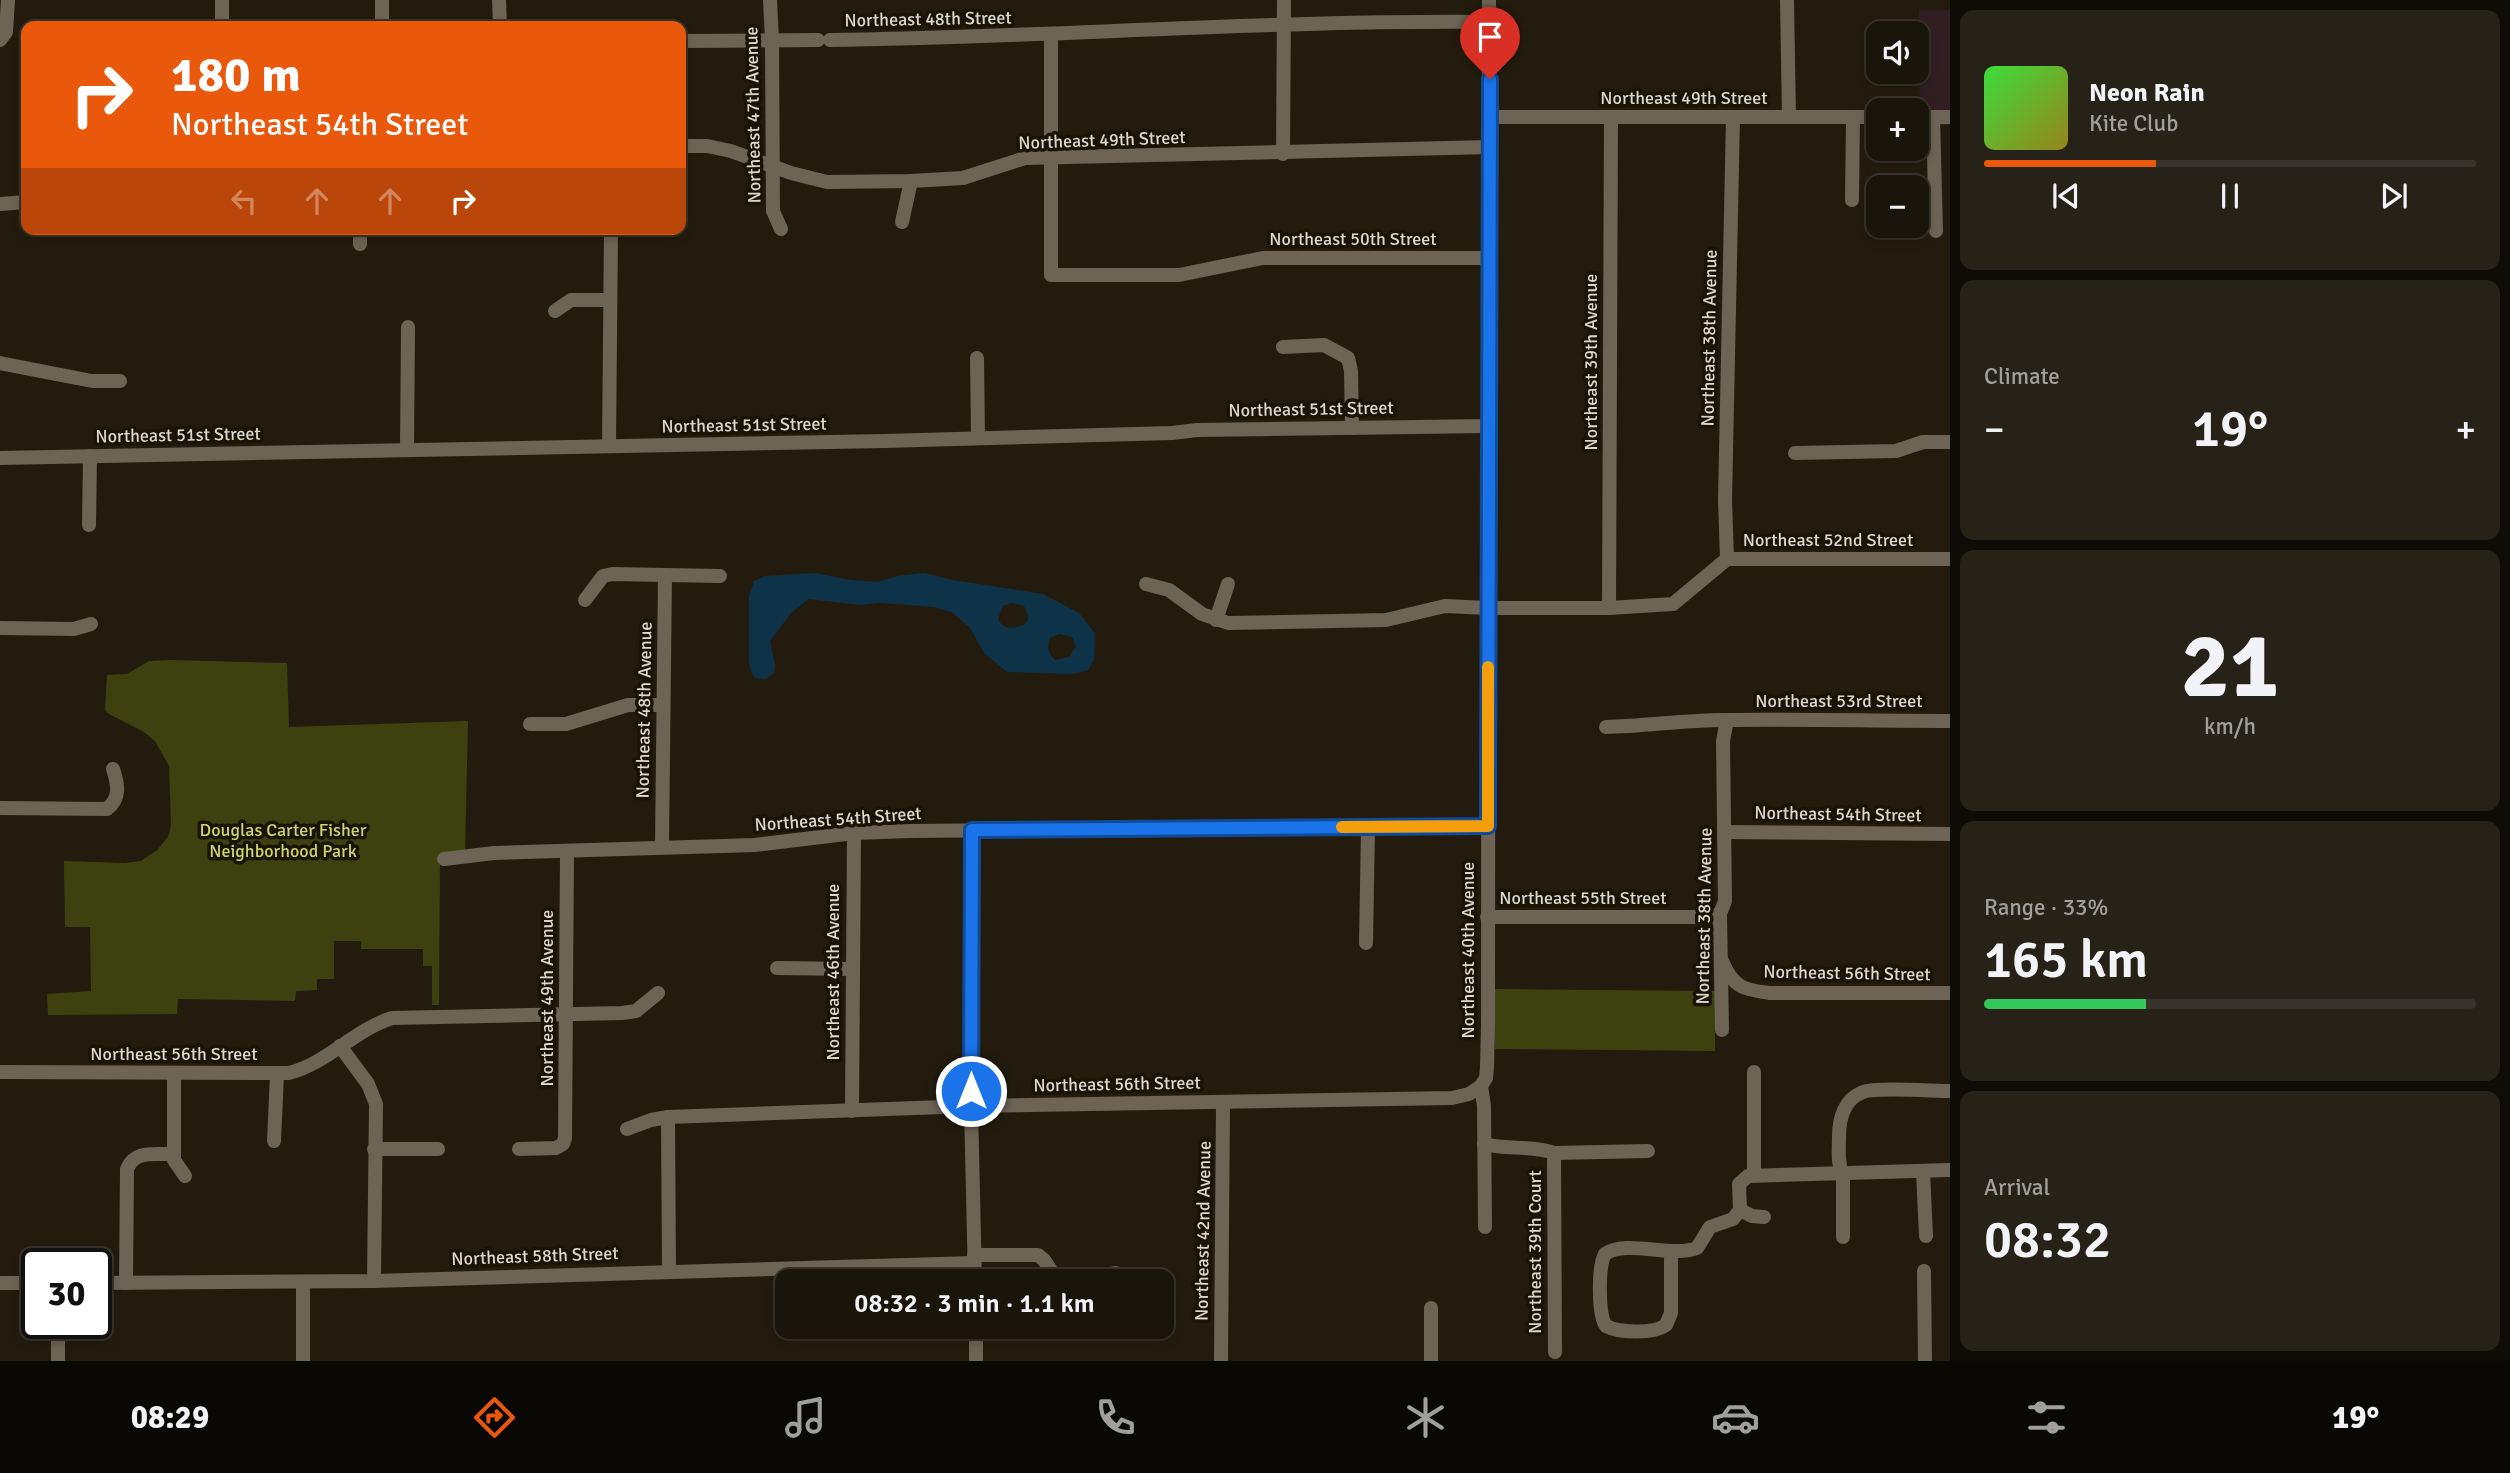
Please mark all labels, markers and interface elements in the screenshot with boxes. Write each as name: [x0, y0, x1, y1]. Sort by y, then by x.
street label: Northeast 48th Street: [844, 7, 1012, 31]
pin: [1460, 7, 1520, 79]
icon: arrive: [1471, 18, 1509, 56]
map controls: [1866, 21, 1929, 238]
button: sound: [1866, 21, 1929, 84]
street label: Northeast 47th Avenue: [740, 26, 766, 204]
text: 180 m: [171, 45, 301, 105]
icon: right: [56, 49, 147, 140]
text: Neon Rain: [2089, 77, 2205, 109]
street label: Northeast 49th Street: [1600, 87, 1768, 109]
button: +: [1866, 98, 1929, 161]
text: Northeast 54th Street: [171, 105, 469, 144]
text: Kite Club: [2089, 109, 2178, 138]
street label: Northeast 49th Street: [1018, 126, 1186, 154]
button: −: [1866, 175, 1929, 238]
icon: previous: [2047, 177, 2085, 215]
icon: pause: [2211, 177, 2249, 215]
icon: next: [2375, 177, 2413, 215]
icon: left: [225, 182, 263, 220]
icon: ahead: [298, 182, 336, 220]
icon: ahead: [371, 182, 409, 220]
icon: right: [444, 182, 482, 220]
street label: Northeast 50th Street: [1269, 228, 1437, 250]
street label: Northeast 38th Avenue: [1696, 249, 1722, 427]
street label: Northeast 39th Avenue: [1580, 274, 1602, 450]
text: Climate: [1984, 362, 2060, 391]
street label: Northeast 51st Street: [1228, 397, 1394, 421]
text: 19°: [2192, 397, 2268, 461]
text: −: [1984, 406, 2005, 453]
text: +: [2455, 406, 2476, 453]
street label: Northeast 51st Street: [661, 413, 827, 437]
street label: Northeast 51st Street: [95, 423, 261, 447]
street label: Northeast 52nd Street: [1743, 529, 1913, 551]
text: 21: [2181, 610, 2279, 723]
street label: Northeast 48th Avenue: [631, 621, 657, 799]
street label: Northeast 53rd Street: [1755, 690, 1923, 712]
text: km/h: [2204, 712, 2256, 741]
street label: Northeast 54th Street: [754, 802, 922, 836]
street label: Northeast 54th Street: [1754, 802, 1922, 826]
park label: Douglas Carter Fisher Neighborhood Park: [200, 819, 367, 862]
street label: Northeast 38th Avenue: [1691, 827, 1717, 1005]
street label: Northeast 40th Avenue: [1457, 862, 1479, 1038]
street label: Northeast 46th Avenue: [822, 884, 844, 1060]
street label: Northeast 55th Street: [1499, 887, 1667, 909]
text: Range · 33%: [1984, 893, 2108, 922]
street label: Northeast 49th Avenue: [536, 910, 558, 1086]
text: 165 km: [1984, 928, 2148, 992]
street label: Northeast 56th Street: [1763, 961, 1931, 985]
street label: Northeast 56th Street: [90, 1043, 258, 1065]
position arrow: [934, 1054, 1008, 1128]
street label: Northeast 56th Street: [1033, 1072, 1201, 1096]
street label: Northeast 42nd Avenue: [1190, 1141, 1216, 1321]
street label: Northeast 39th Court: [1524, 1170, 1546, 1334]
text: Arrival: [1984, 1173, 2050, 1202]
text: 08:32: [1984, 1208, 2111, 1272]
street label: Northeast 58th Street: [451, 1242, 619, 1270]
speed limit sign: 30: [21, 1248, 112, 1339]
text: 08:32 · 3 min · 1.1 km: [854, 1288, 1095, 1320]
icon: directions: [470, 1393, 519, 1442]
icon: music: [781, 1393, 830, 1442]
icon: phone: [1091, 1393, 1140, 1442]
icon: climate: [1401, 1393, 1450, 1442]
icon: car: [1711, 1393, 1760, 1442]
icon: filters: [2022, 1393, 2071, 1442]
text: 08:29: [131, 1398, 209, 1437]
text: 19°: [2332, 1398, 2379, 1437]

